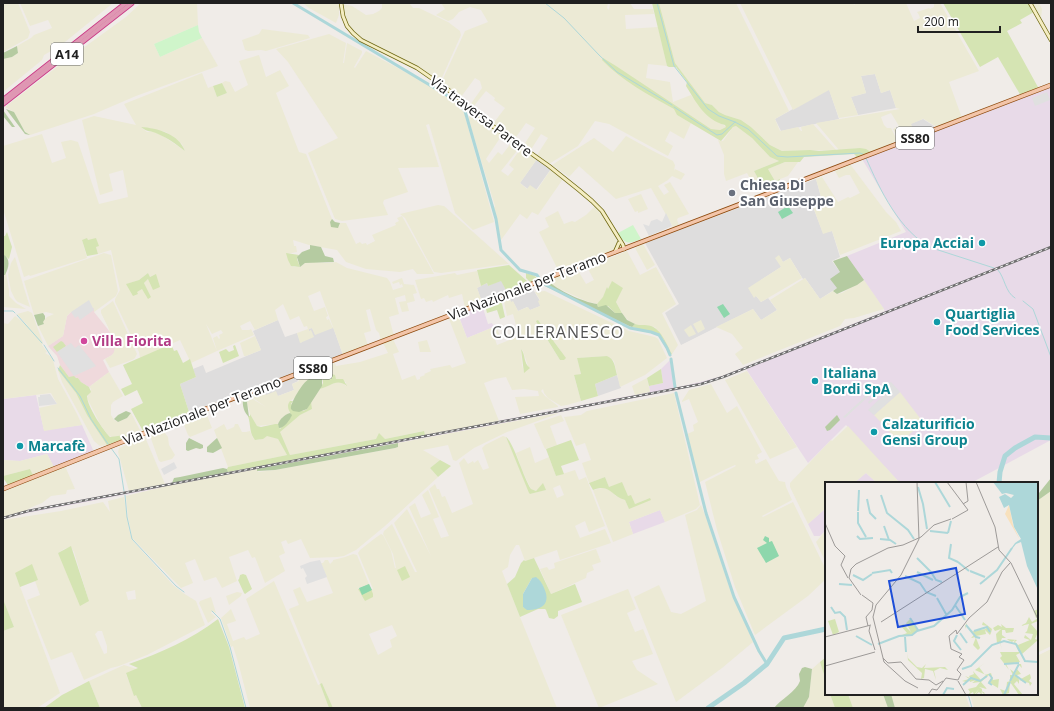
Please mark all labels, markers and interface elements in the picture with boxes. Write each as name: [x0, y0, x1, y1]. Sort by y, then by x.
scale bar: [918, 8, 1000, 34]
text: 200 m: [924, 13, 959, 30]
road number: A14: [51, 43, 83, 65]
street label: Via traversa Parere: [426, 71, 537, 161]
road number: SS80: [896, 127, 934, 149]
place label: Chiesa Di San Giuseppe: [740, 175, 834, 210]
marker: Chiesa Di San Giuseppe: [727, 188, 737, 198]
place label: Europa Acciai: [880, 233, 974, 252]
marker: Europa Acciai: [977, 238, 987, 248]
street label: Via Nazionale per Teramo: [445, 247, 609, 324]
place label: Quartiglia Food Services: [945, 304, 1040, 339]
marker: Quartiglia Food Services: [932, 317, 942, 327]
district label: COLLERANESCO: [492, 321, 624, 343]
place label: Villa Fiorita: [92, 331, 172, 350]
marker: Villa Fiorita: [79, 336, 89, 346]
road number: SS80: [294, 357, 332, 379]
place label: Italiana Bordi SpA: [823, 363, 891, 398]
street label: Via Nazionale per Teramo: [120, 372, 284, 449]
marker: Italiana Bordi SpA: [810, 376, 820, 386]
place label: Calzaturificio Gensi Group: [882, 414, 975, 449]
marker: Calzaturificio Gensi Group: [869, 427, 879, 437]
place label: Marcafè: [28, 436, 85, 455]
marker: Marcafè: [15, 441, 25, 451]
inset map: [825, 482, 1038, 695]

